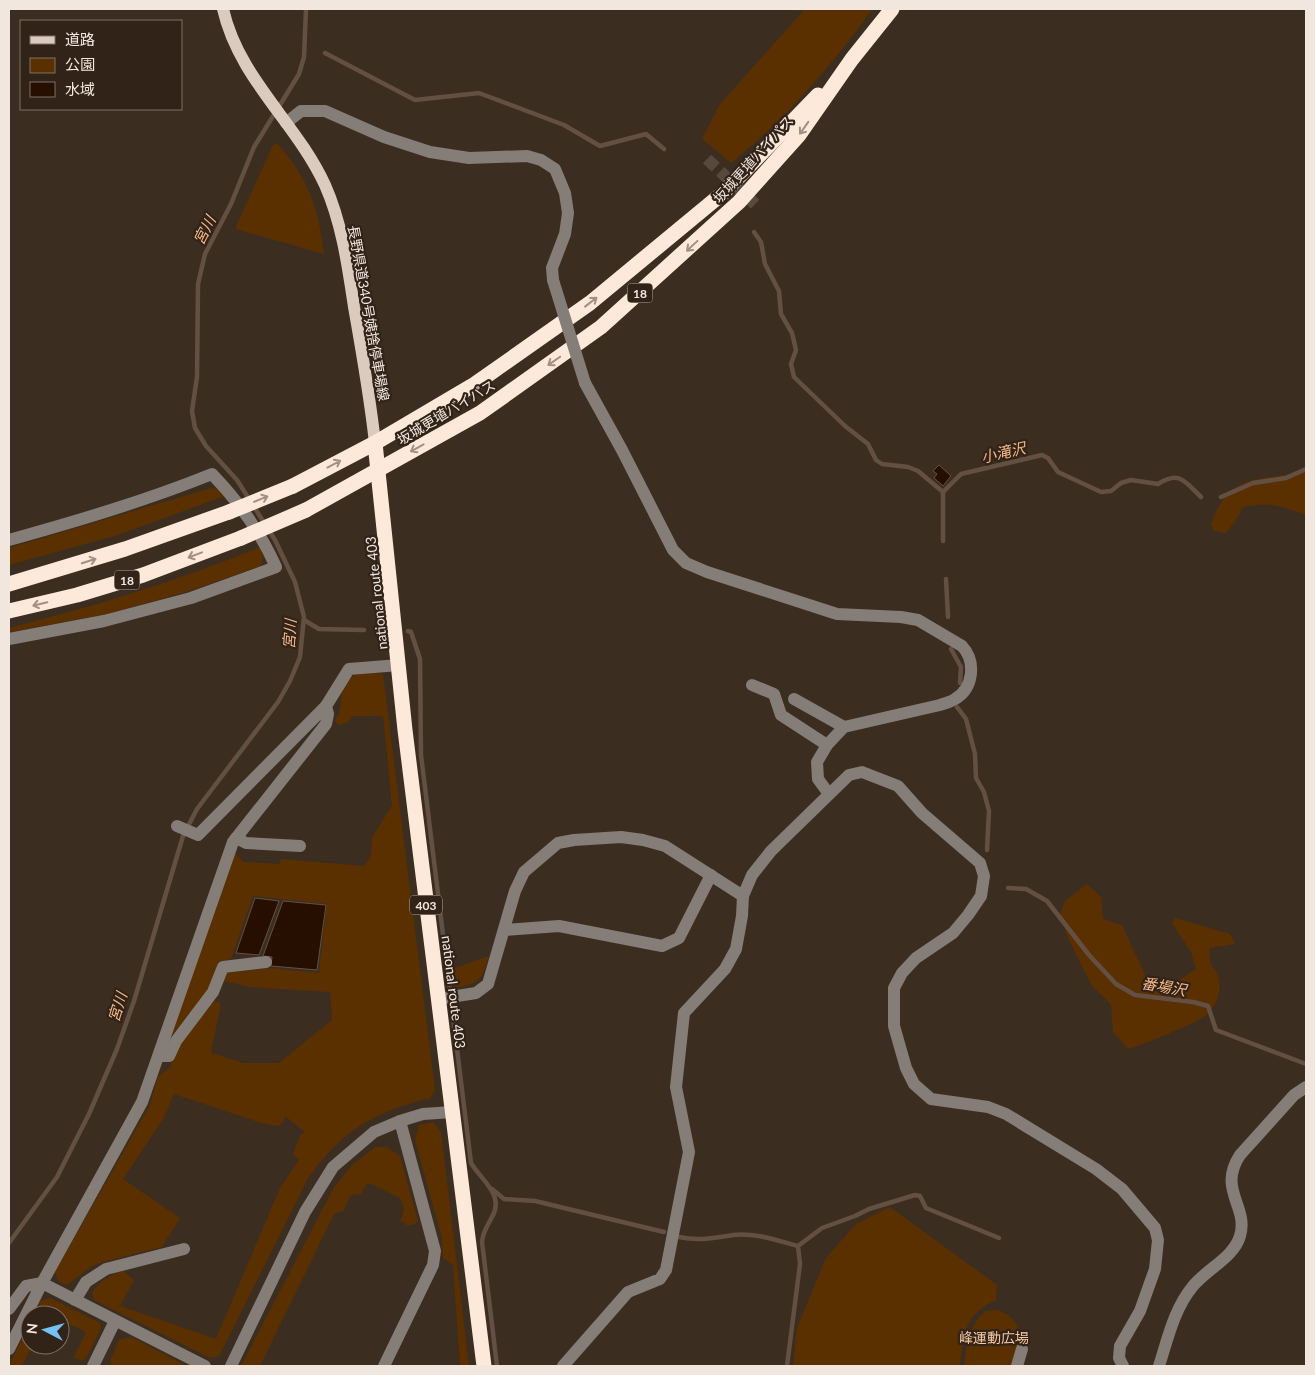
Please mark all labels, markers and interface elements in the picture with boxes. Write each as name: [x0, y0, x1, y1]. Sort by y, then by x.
legend: [20, 20, 182, 110]
text: 道路: [65, 30, 95, 48]
text: 公園: [65, 55, 95, 73]
text: 水域: [65, 80, 95, 98]
street label: 坂城更埴バイパス: [709, 112, 797, 206]
one-way arrow: [799, 121, 809, 135]
water label: 宮川: [189, 211, 220, 247]
street label: 長野県道340号姨捨停車場線: [345, 224, 393, 402]
one-way arrow: [686, 240, 699, 252]
road number: 18: [628, 284, 652, 302]
one-way arrow: [584, 296, 597, 307]
one-way arrow: [547, 356, 561, 366]
street label: 坂城更埴バイパス: [394, 376, 498, 448]
water label: 小滝沢: [979, 438, 1029, 466]
one-way arrow: [411, 444, 425, 454]
one-way arrow: [326, 459, 341, 468]
one-way arrow: [253, 493, 268, 503]
street label: national route 403: [362, 536, 390, 650]
one-way arrow: [188, 551, 204, 560]
one-way arrow: [81, 555, 97, 565]
road number: 18: [114, 570, 140, 590]
one-way arrow: [33, 600, 49, 609]
water label: 宮川: [279, 616, 299, 650]
road number: 403: [410, 896, 442, 914]
street label: national route 403: [439, 934, 469, 1050]
water label: 番場沢: [1140, 973, 1190, 999]
water label: 宮川: [104, 988, 131, 1024]
north arrow: [20, 1305, 70, 1355]
text: N: [23, 1322, 41, 1335]
park label: 峰運動広場: [959, 1329, 1029, 1346]

